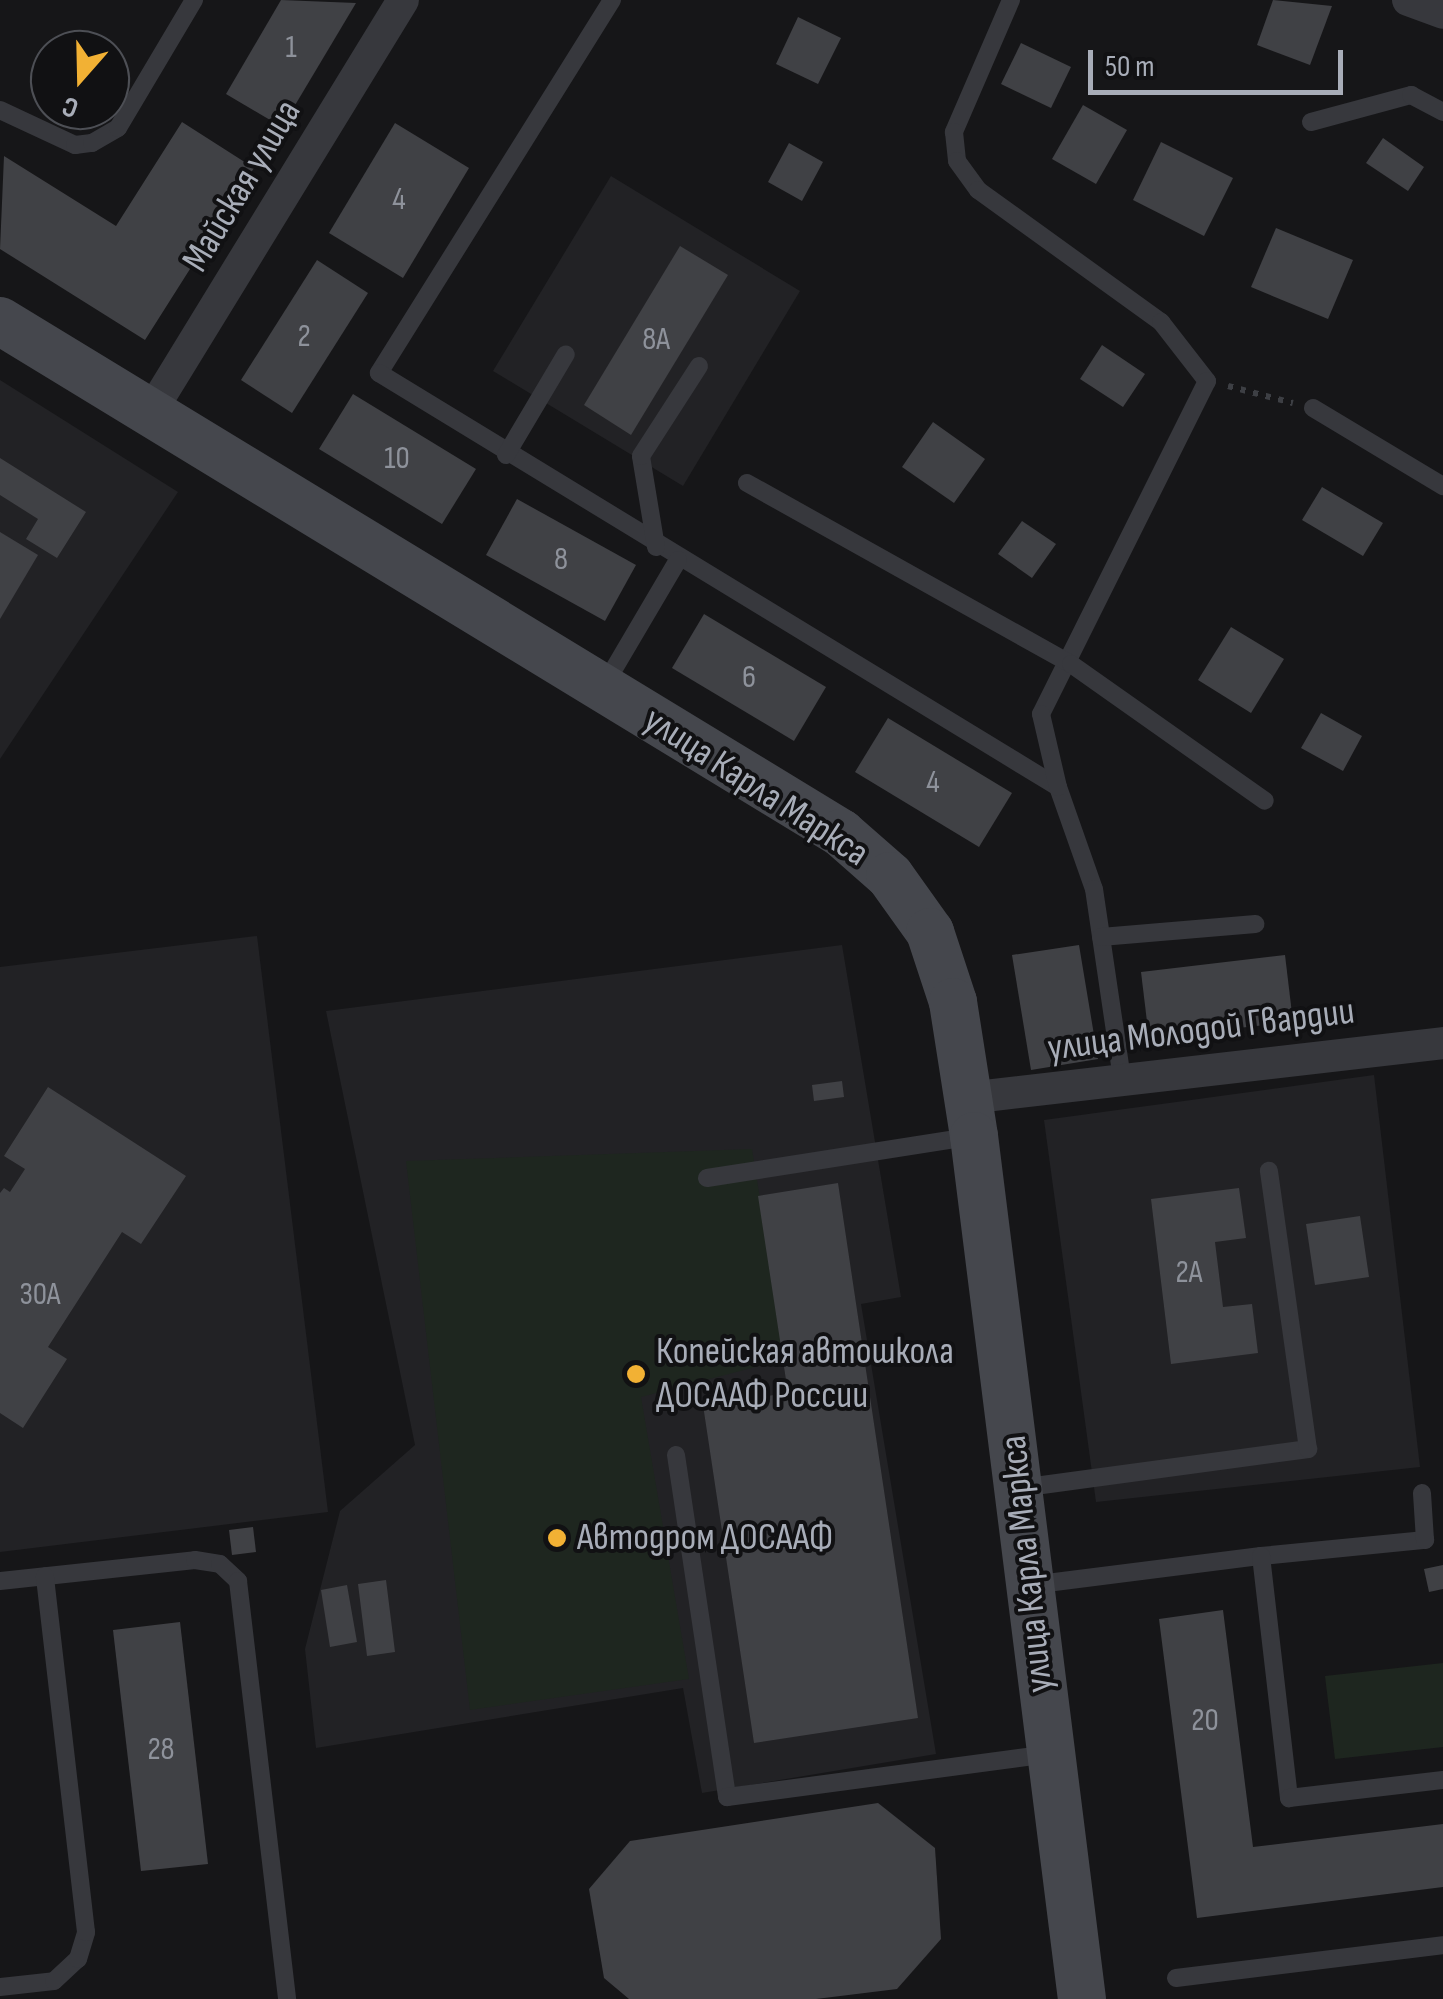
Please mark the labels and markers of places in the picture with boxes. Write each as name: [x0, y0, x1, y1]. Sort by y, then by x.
place label: Копейская автошкола ДОСААФ России: [656, 1329, 954, 1418]
marker: Копейская автошкола ДОСААФ России: [625, 1363, 647, 1385]
place label: Автодром ДОСААФ: [577, 1515, 833, 1561]
marker: Автодром ДОСААФ: [546, 1527, 568, 1549]

